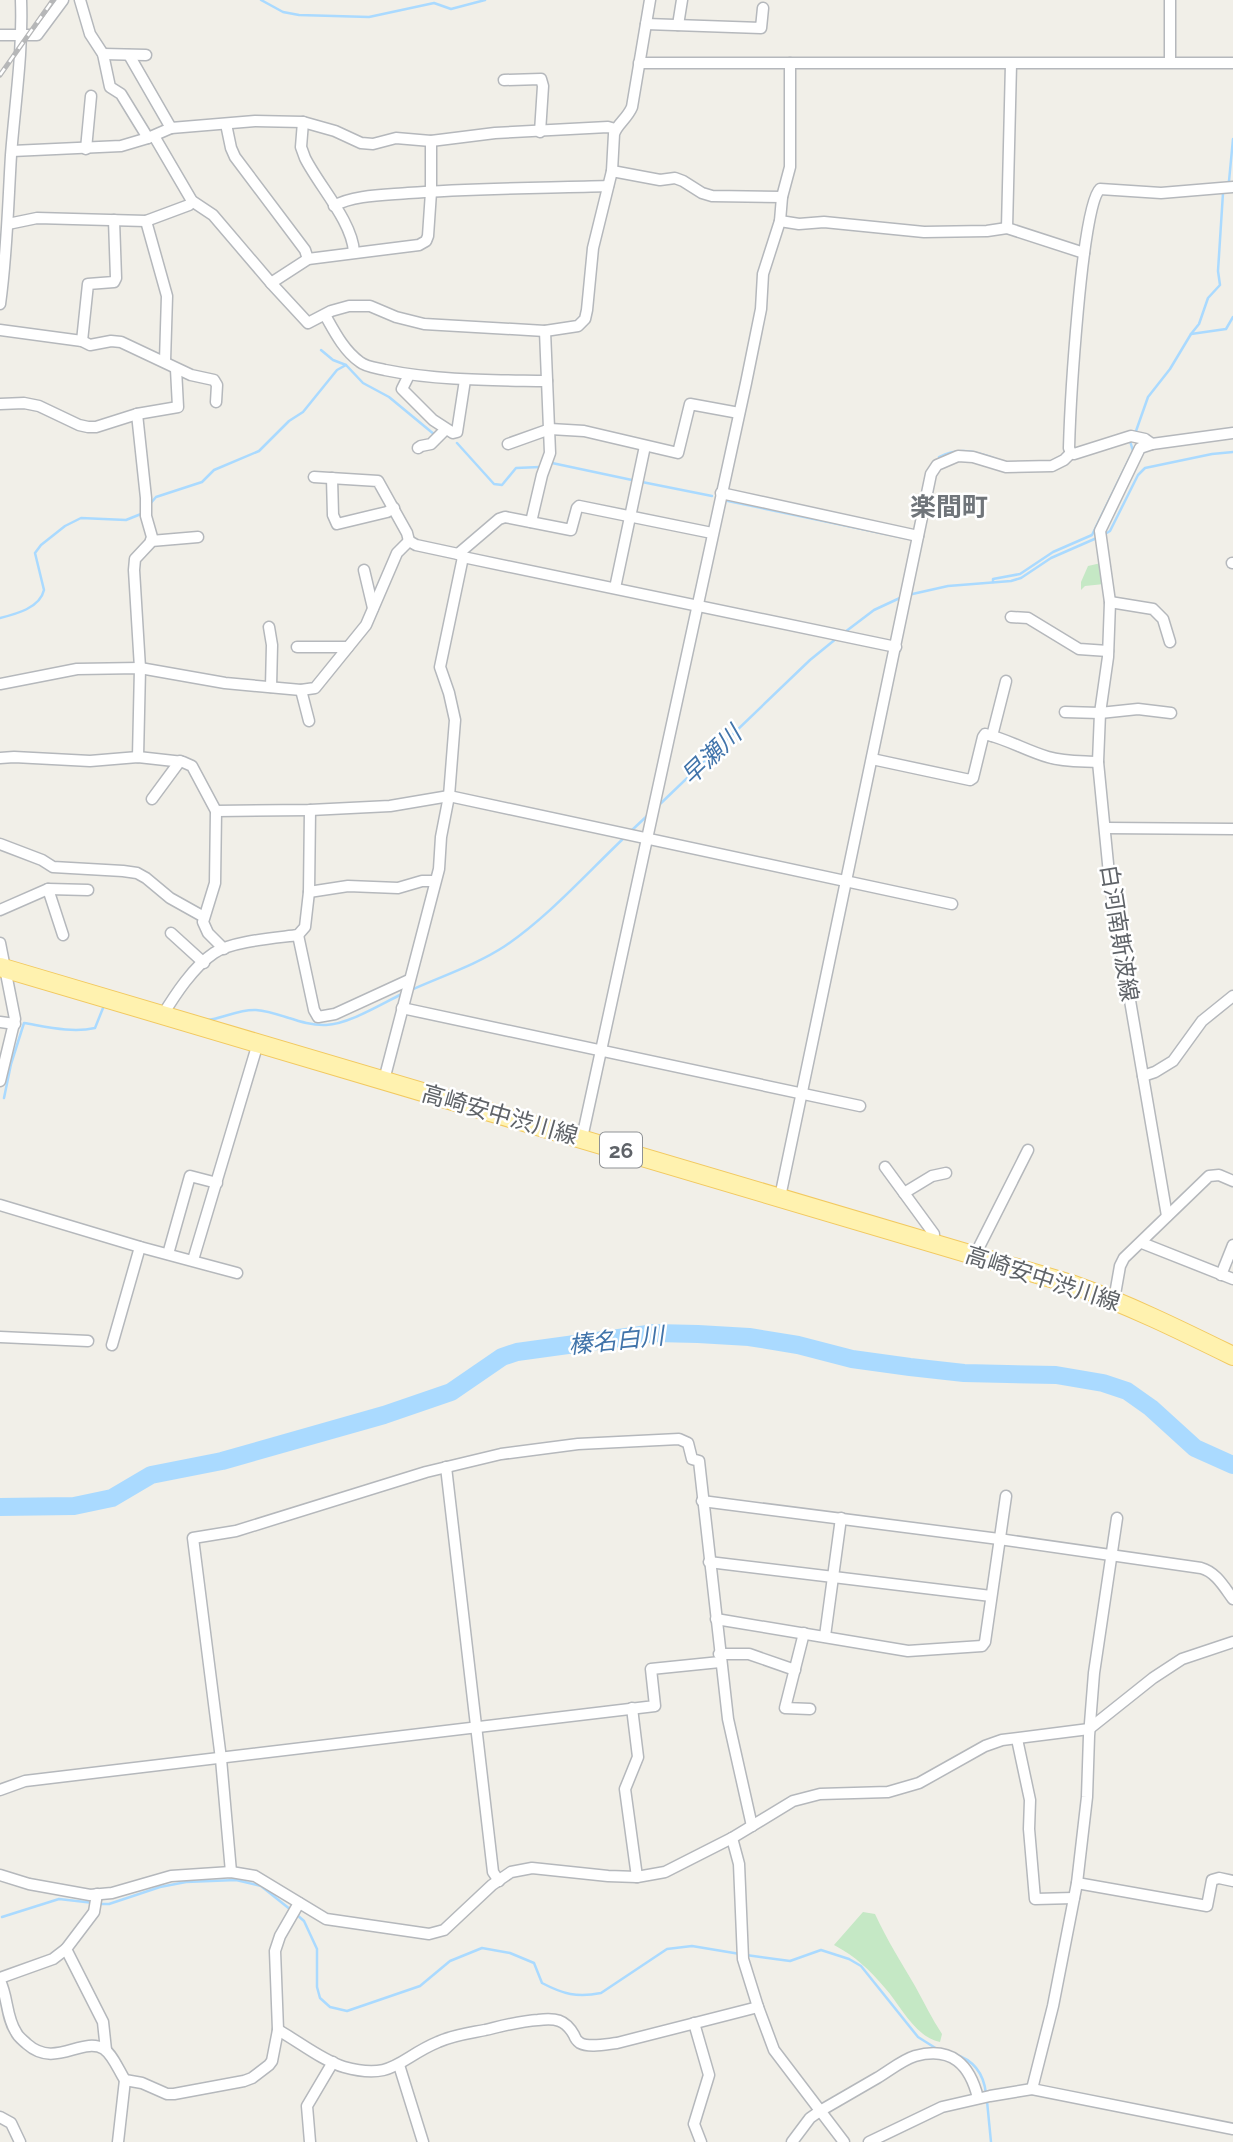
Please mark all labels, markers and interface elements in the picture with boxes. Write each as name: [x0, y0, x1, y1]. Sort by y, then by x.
district label: 楽間町: [910, 492, 988, 522]
water label: 早瀬川: [675, 717, 749, 790]
street label: 白河南斯波線: [1096, 863, 1144, 1003]
street label: 高崎安中渋川線: [419, 1079, 581, 1149]
road number: 26: [600, 1132, 642, 1168]
street label: 高崎安中渋川線: [962, 1240, 1124, 1316]
water label: 榛名白川: [567, 1320, 668, 1359]

